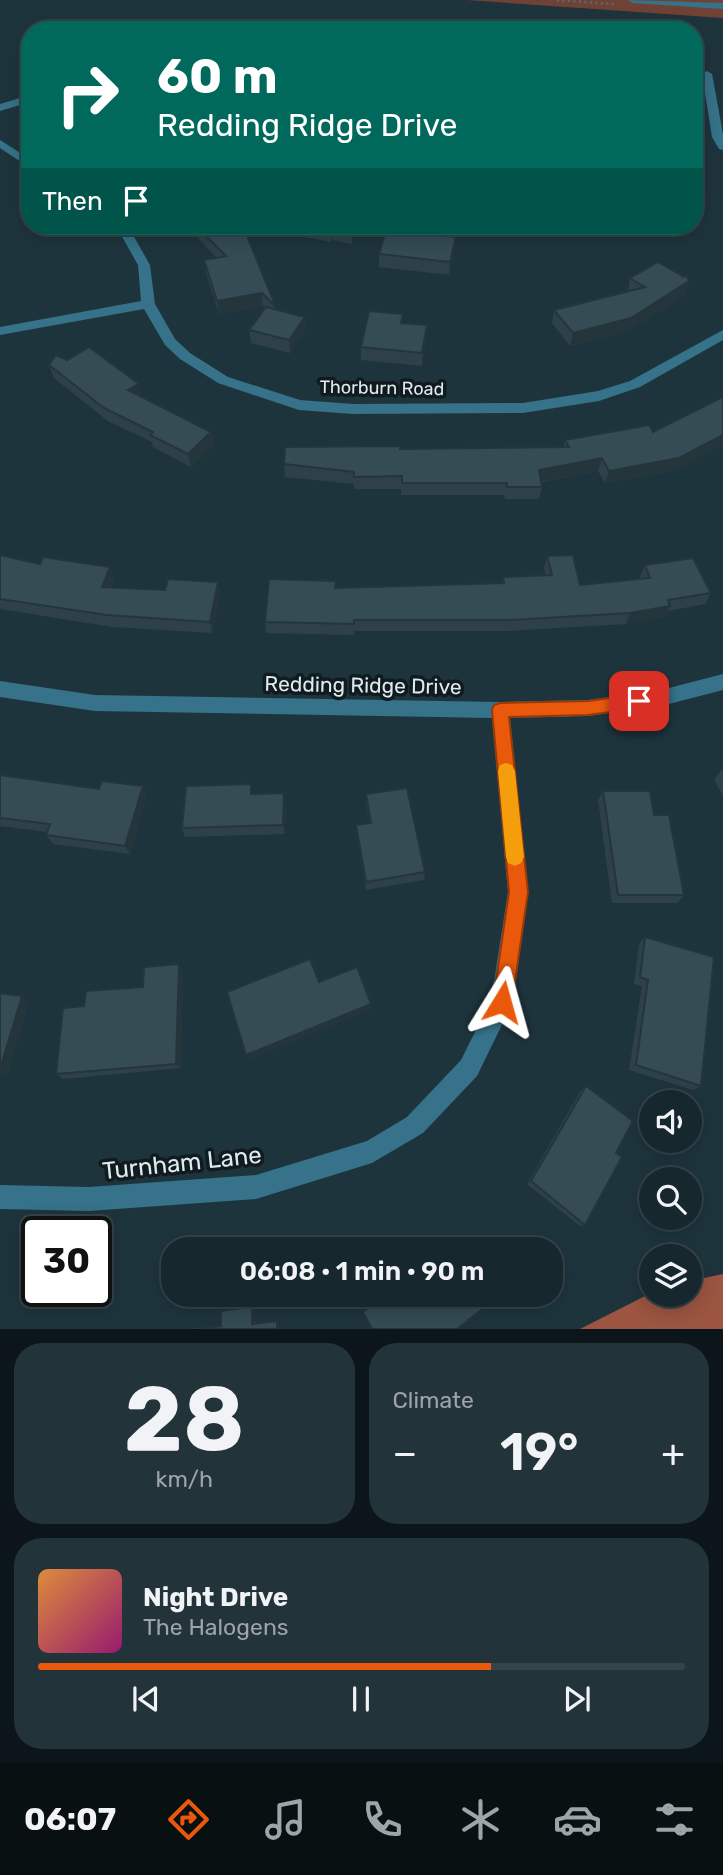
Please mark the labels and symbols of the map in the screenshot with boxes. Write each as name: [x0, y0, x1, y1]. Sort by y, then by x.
street label: Thorburn Road: [320, 376, 444, 400]
street label: Redding Ridge Drive: [264, 671, 462, 699]
pin: [609, 671, 669, 731]
position arrow: [465, 965, 539, 1039]
street label: Turnham Lane: [101, 1141, 263, 1185]
speed limit sign: 30: [21, 1216, 112, 1307]

